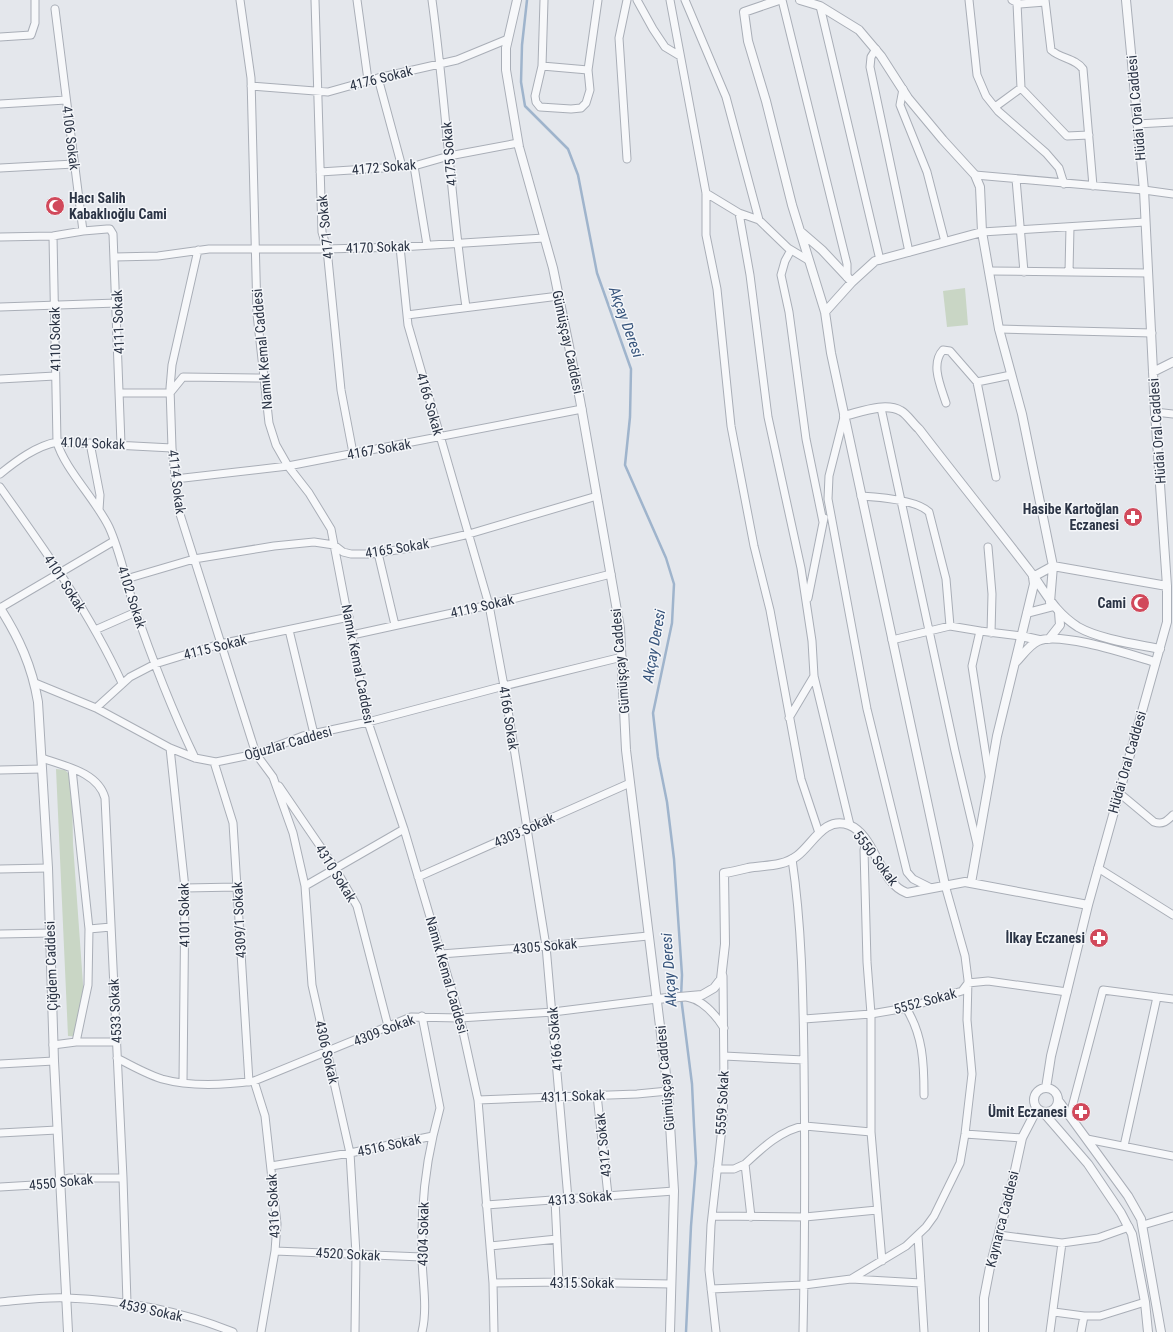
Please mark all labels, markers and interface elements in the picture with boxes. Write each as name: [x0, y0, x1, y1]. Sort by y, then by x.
street label: Hüdai Oral Caddesi: [1123, 55, 1149, 161]
street label: 4176 Sokak: [348, 62, 415, 94]
street label: 4106 Sokak: [59, 105, 83, 172]
street label: 4175 Sokak: [438, 121, 460, 187]
street label: 4172 Sokak: [351, 156, 417, 178]
place label: Hacı Salih Kabaklıoğlu Cami: [69, 190, 167, 222]
street label: 4171 Sokak: [314, 193, 336, 260]
mosque icon: Hacı Salih Kabaklıoğlu Cami: [44, 195, 66, 217]
street label: 4170 Sokak: [345, 238, 411, 256]
water label: Akçay Deresi: [605, 283, 647, 360]
street label: Namık Kemal Caddesi: [249, 288, 275, 410]
street label: 4111 Sokak: [109, 289, 127, 355]
street label: Gümüşçay Caddesi: [549, 289, 587, 395]
street label: 4110 Sokak: [46, 306, 64, 371]
street label: 4166 Sokak: [413, 371, 447, 438]
street label: Hüdai Oral Caddesi: [1145, 378, 1169, 484]
street label: 4104 Sokak: [60, 434, 126, 452]
street label: 4167 Sokak: [346, 435, 413, 462]
street label: 4114 Sokak: [165, 449, 189, 516]
place label: Hasibe Kartoğlan Eczanesi: [1023, 501, 1119, 533]
pharmacy icon: Hasibe Kartoğlan Eczanesi: [1122, 506, 1144, 528]
street label: 4165 Sokak: [364, 535, 431, 561]
street label: 4101 Sokak: [41, 552, 90, 615]
street label: 4102 Sokak: [114, 564, 150, 631]
street label: 4119 Sokak: [449, 591, 516, 621]
mosque icon: Cami: [1129, 592, 1151, 614]
place label: Cami: [1098, 595, 1126, 611]
street label: Namık Kemal Caddesi: [339, 603, 377, 725]
water label: Akçay Deresi: [639, 607, 669, 685]
street label: Gümüşçay Caddesi: [607, 608, 633, 714]
street label: 4115 Sokak: [182, 631, 249, 663]
street label: 4166 Sokak: [496, 685, 522, 752]
street label: Hüdai Oral Caddesi: [1105, 709, 1149, 815]
street label: Oğuzlar Caddesi: [242, 723, 334, 763]
street label: 4303 Sokak: [491, 809, 557, 850]
street label: 5550 Sokak: [850, 827, 902, 889]
street label: 4310 Sokak: [312, 841, 360, 905]
street label: 4309/1 Sokak: [229, 881, 249, 959]
street label: 4101 Sokak: [175, 882, 193, 947]
street label: Namık Kemal Caddesi: [423, 915, 471, 1035]
street label: Çiğdem Caddesi: [41, 921, 61, 1011]
pharmacy icon: İlkay Eczanesi: [1088, 927, 1110, 949]
place label: İlkay Eczanesi: [1005, 930, 1085, 946]
water label: Akçay Deresi: [657, 932, 681, 1009]
street label: 4305 Sokak: [512, 935, 578, 957]
street label: 4533 Sokak: [105, 978, 125, 1044]
street label: 5552 Sokak: [892, 985, 959, 1017]
street label: 4166 Sokak: [544, 1006, 566, 1072]
street label: 4309 Sokak: [351, 1011, 418, 1049]
street label: 4306 Sokak: [312, 1019, 342, 1086]
street label: Gümüşçay Caddesi: [652, 1025, 678, 1131]
street label: 5559 Sokak: [712, 1070, 732, 1136]
street label: 4311 Sokak: [540, 1087, 606, 1105]
pharmacy icon: Ümit Eczanesi: [1070, 1101, 1092, 1123]
place label: Ümit Eczanesi: [988, 1104, 1067, 1120]
street label: 4312 Sokak: [592, 1111, 614, 1178]
street label: 4516 Sokak: [356, 1130, 423, 1160]
street label: Kaynarca Caddesi: [982, 1169, 1022, 1269]
street label: 4550 Sokak: [28, 1171, 95, 1193]
street label: 4316 Sokak: [263, 1173, 283, 1239]
street label: 4313 Sokak: [547, 1187, 613, 1209]
street label: 4304 Sokak: [414, 1201, 432, 1266]
street label: 4520 Sokak: [315, 1244, 381, 1264]
street label: 4315 Sokak: [550, 1275, 615, 1291]
street label: 4539 Sokak: [118, 1295, 185, 1325]

